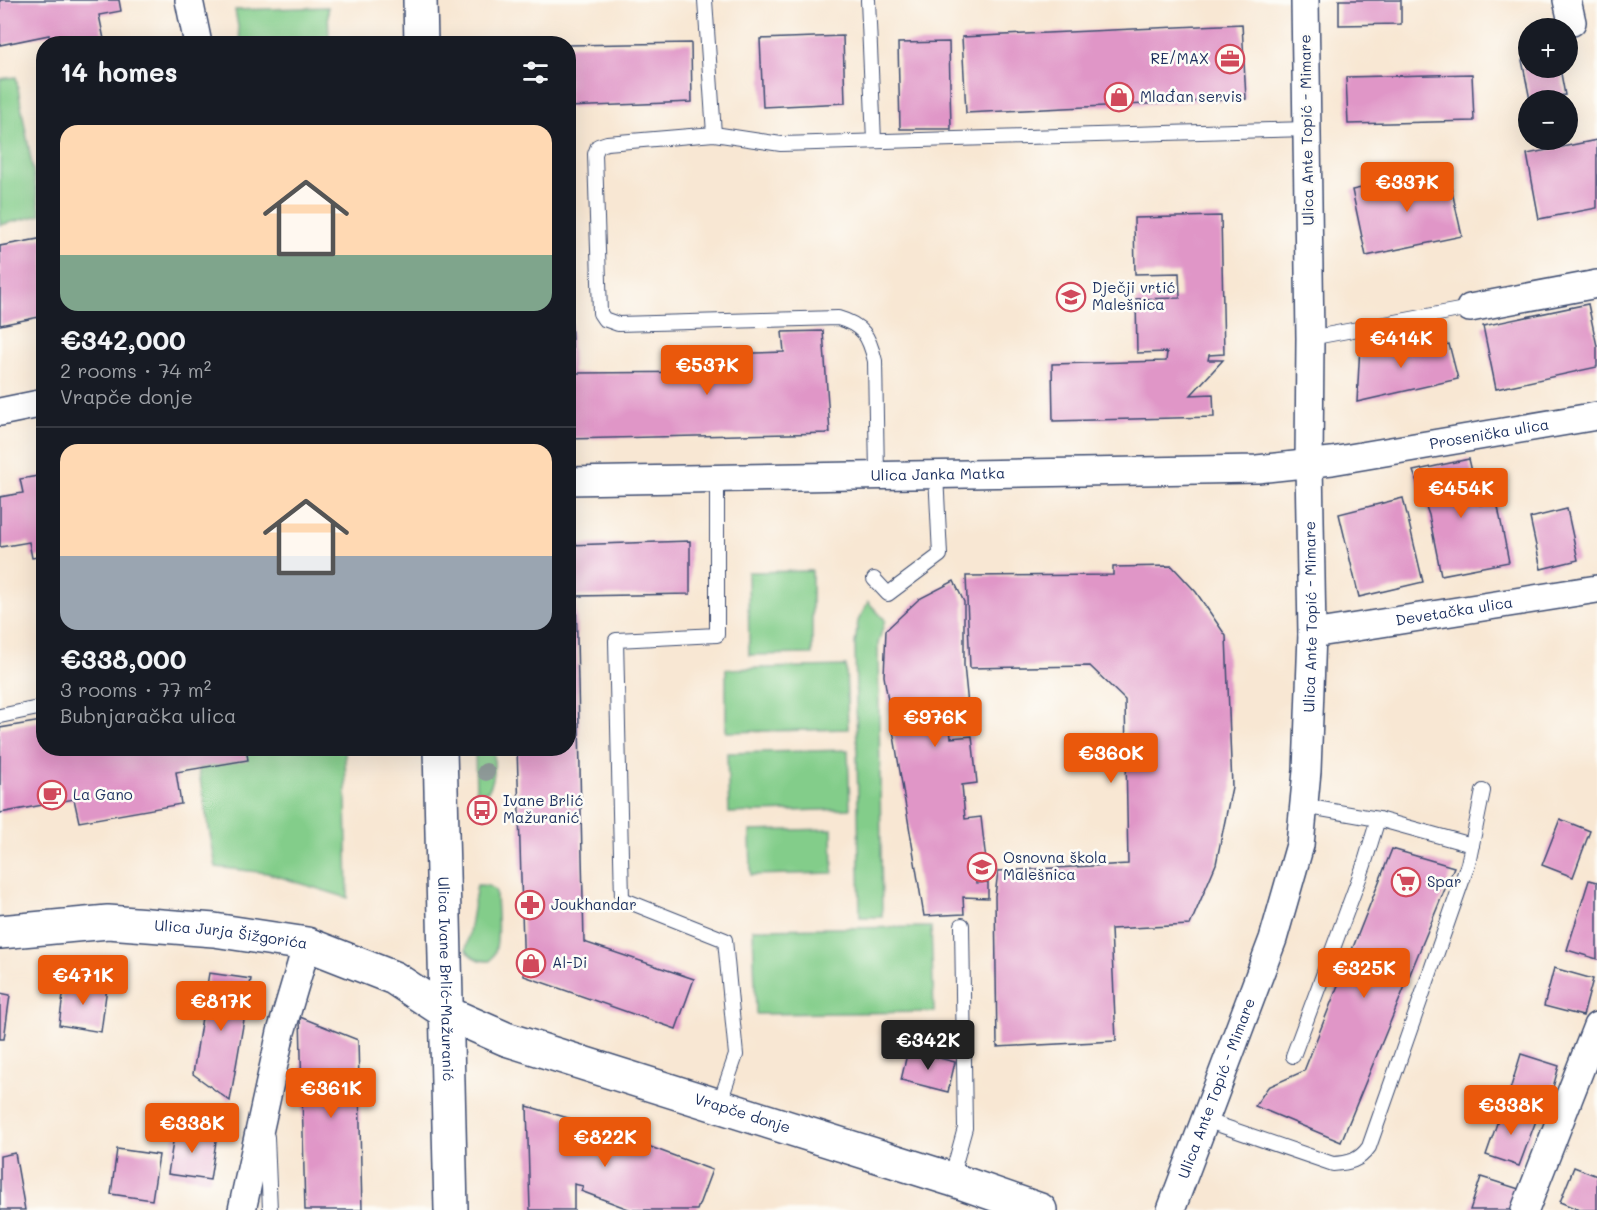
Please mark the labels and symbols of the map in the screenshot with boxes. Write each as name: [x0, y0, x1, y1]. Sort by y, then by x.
street label: Ulica Ante Topić - Mimare: [1294, 34, 1318, 226]
office icon: RE/MAX: [1214, 43, 1246, 75]
place label: RE/MAX: [1151, 48, 1209, 68]
shop icon: Mlađan servis: [1103, 81, 1135, 113]
place label: Mlađan servis: [1140, 86, 1242, 106]
pin: €337K: [1365, 162, 1449, 213]
place label: Dječji vrtić Malešnica: [1092, 277, 1176, 314]
school or university icon: Dječji vrtić Malešnica: [1055, 281, 1087, 313]
pin: €414K: [1359, 318, 1443, 369]
pin: €537K: [665, 345, 749, 396]
street label: Prosenička ulica: [1428, 413, 1550, 453]
street label: Ulica Janka Matka: [870, 462, 1005, 485]
pin: €454K: [1419, 468, 1503, 519]
street label: Ulica Ante Topić - Mimare: [1298, 521, 1321, 713]
street label: Devetačka ulica: [1394, 591, 1514, 630]
pin: €976K: [893, 697, 977, 748]
pin: €360K: [1069, 733, 1153, 784]
cafe icon: La Gano: [36, 779, 68, 811]
place label: La Gano: [73, 784, 133, 804]
place label: Ivane Brlić Mažuranić: [503, 790, 583, 827]
bus stop icon: Ivane Brlić Mažuranić: [466, 794, 498, 826]
place label: Osnovna škola Malešnica: [1003, 847, 1107, 884]
school or university icon: Osnovna škola Malešnica: [966, 851, 998, 883]
supermarket icon: Spar: [1390, 866, 1422, 898]
place label: Spar: [1427, 871, 1462, 891]
street label: Ulica Ivane Brlić-Mažuranić: [434, 876, 459, 1082]
pharmacy icon: Joukhandar: [514, 889, 546, 921]
place label: Joukhandar: [551, 894, 637, 914]
street label: Ulica Jurja Šižgorića: [154, 915, 309, 953]
shop icon: Al-Di: [515, 947, 547, 979]
pin: €325K: [1322, 948, 1406, 999]
place label: Al-Di: [552, 952, 587, 972]
pin: €471K: [41, 955, 125, 1006]
pin: €817K: [179, 981, 263, 1032]
street label: Ulica Ante Topić - Mimare: [1173, 995, 1259, 1181]
pin: €342K: [886, 1020, 970, 1071]
pin: €361K: [289, 1068, 373, 1119]
pin: €338K: [1469, 1085, 1553, 1136]
street label: Vrapče donje: [692, 1088, 793, 1137]
pin: €338K: [150, 1103, 234, 1154]
pin: €822K: [563, 1117, 647, 1168]

